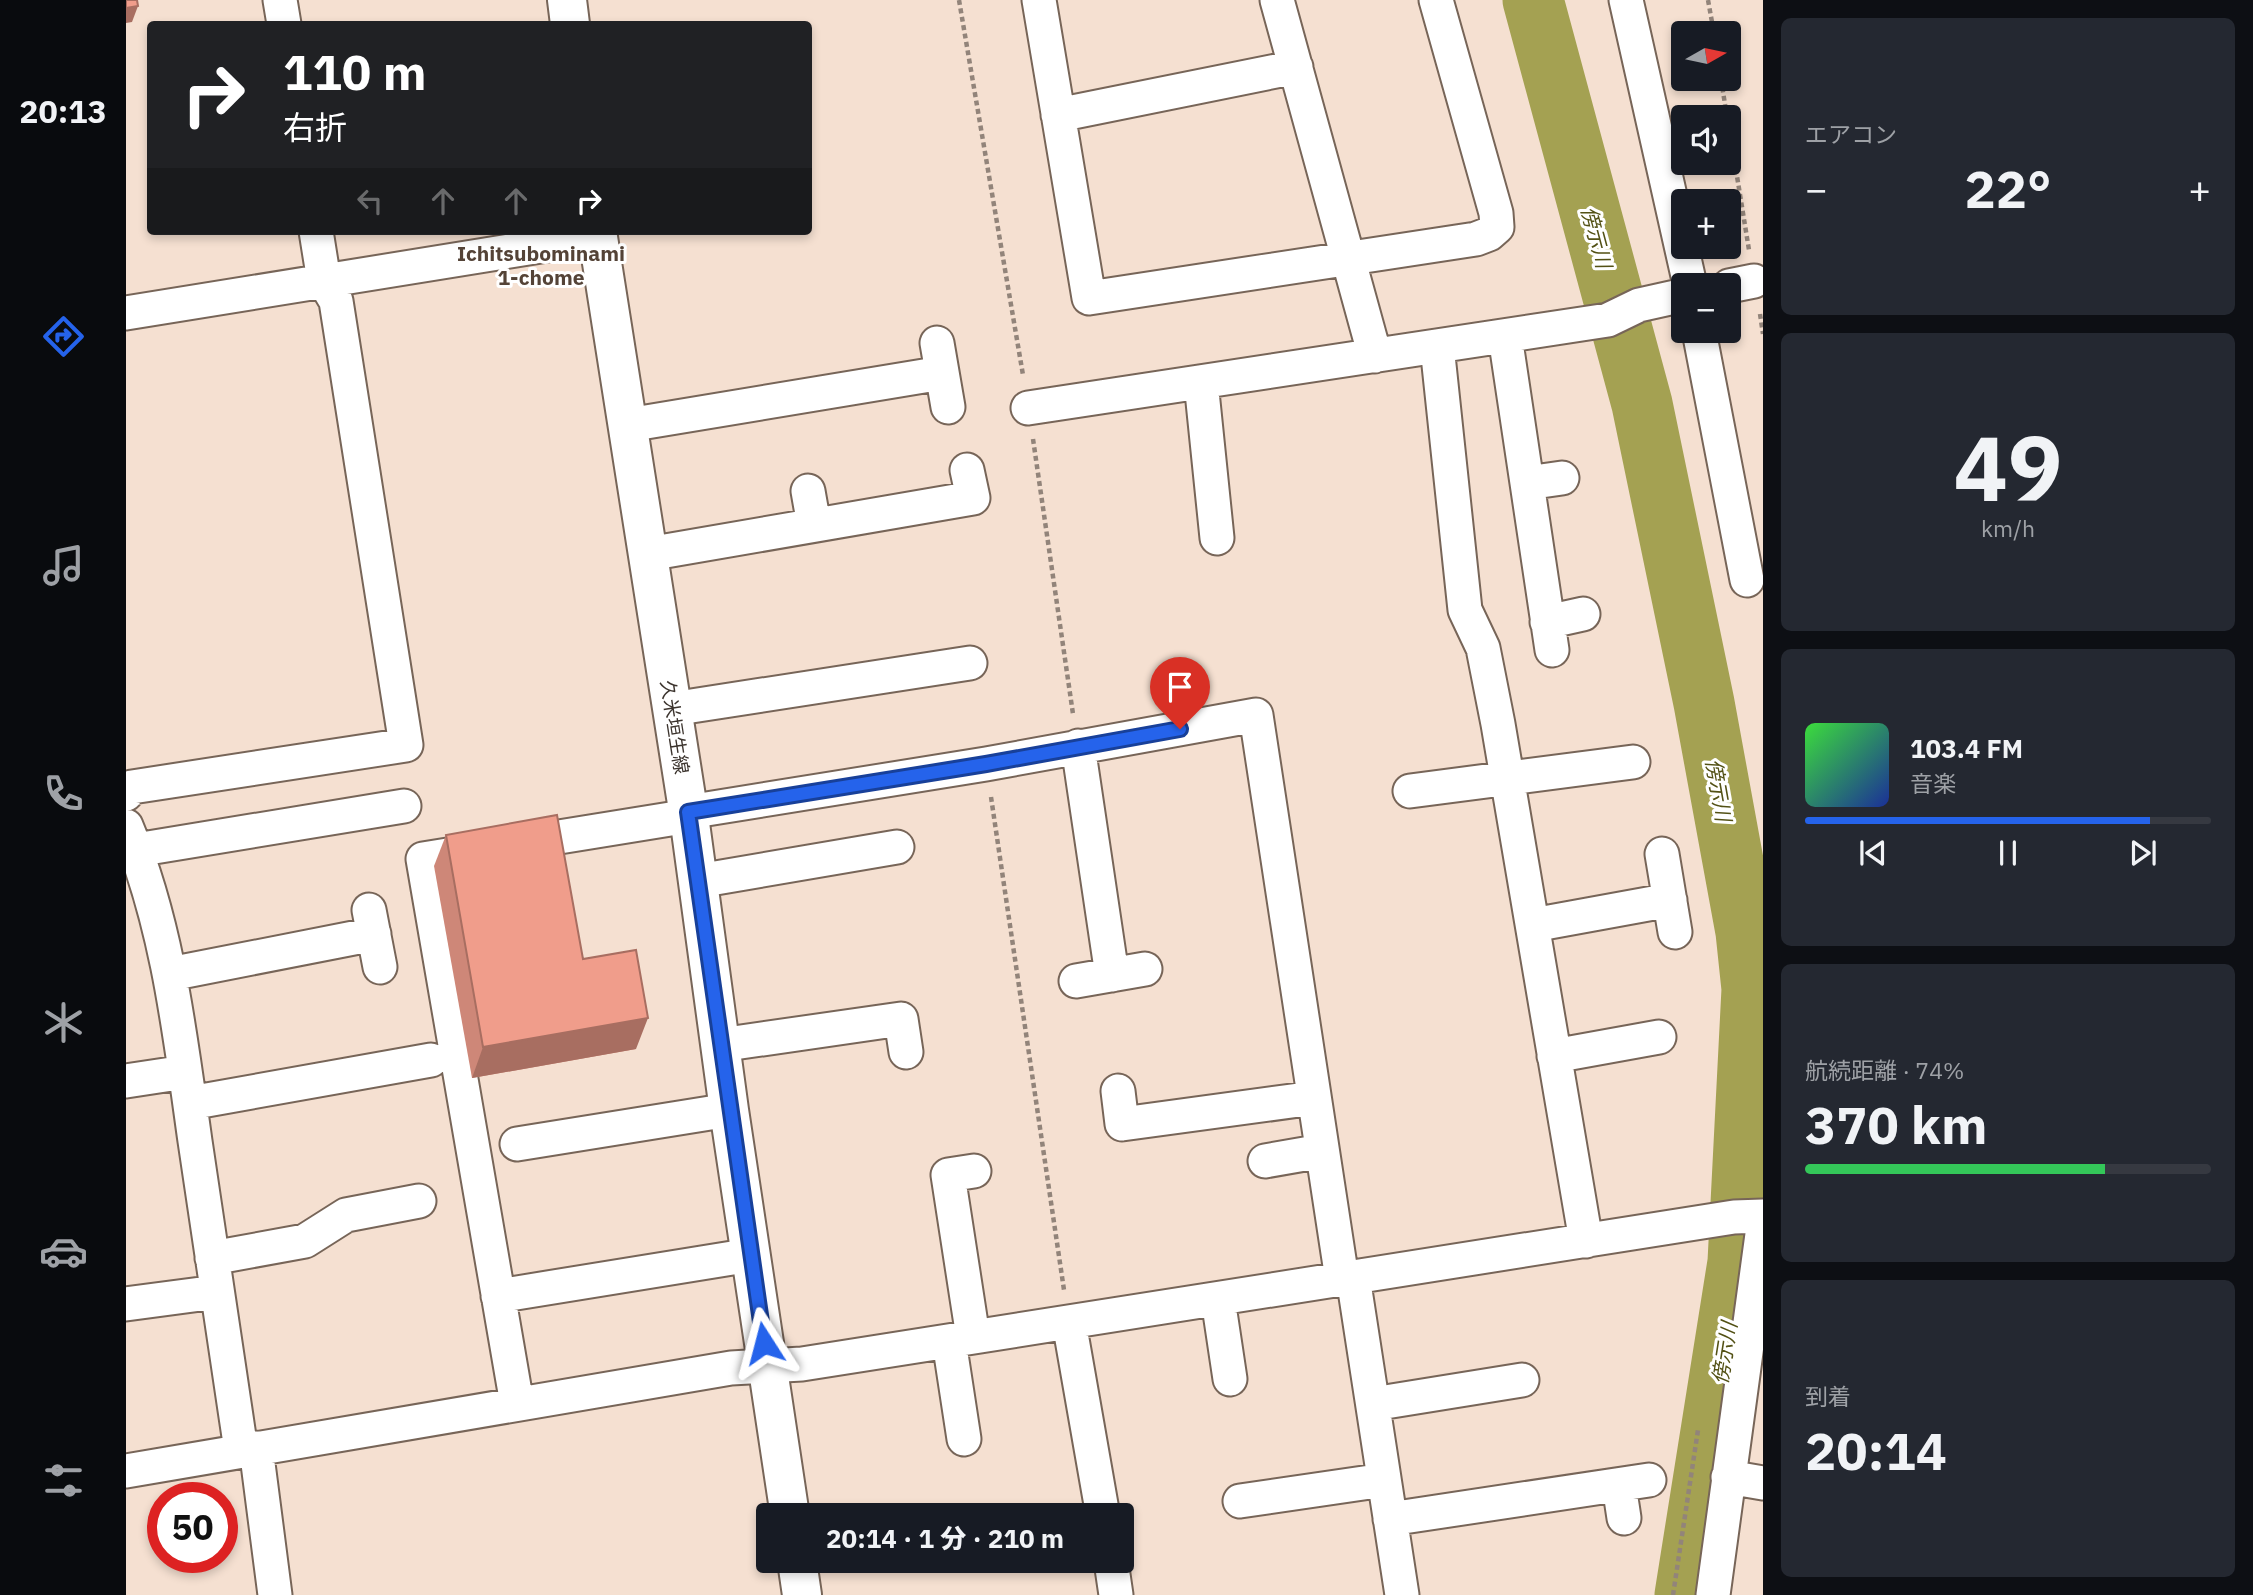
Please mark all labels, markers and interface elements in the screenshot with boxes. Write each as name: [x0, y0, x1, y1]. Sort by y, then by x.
north arrow: [1671, 21, 1741, 91]
map controls: [1671, 21, 1741, 343]
text: 110 m: [283, 40, 427, 103]
icon: right: [168, 49, 259, 140]
text: 20:13: [19, 90, 107, 132]
button: sound: [1671, 105, 1741, 175]
text: 右折: [283, 106, 347, 148]
text: エアコン: [1805, 119, 1897, 149]
text: 22°: [1965, 155, 2051, 222]
text: −: [1805, 164, 1828, 213]
text: +: [2188, 164, 2211, 213]
icon: left: [351, 182, 389, 220]
icon: ahead: [424, 182, 462, 220]
icon: ahead: [497, 182, 535, 220]
icon: right: [570, 182, 608, 220]
button: +: [1671, 189, 1741, 259]
water label: 傍示川: [1575, 203, 1619, 273]
district label: Ichitsubominami 1-chome: [457, 239, 625, 291]
button: −: [1671, 273, 1741, 343]
icon: directions: [39, 312, 88, 361]
text: 49: [1953, 408, 2063, 526]
text: km/h: [1981, 513, 2035, 543]
icon: music: [39, 541, 88, 590]
pin: [1150, 657, 1210, 729]
icon: arrive: [1161, 668, 1199, 706]
street label: 久米垣生線: [656, 678, 694, 776]
text: 103.4 FM: [1910, 731, 2023, 765]
water label: 傍示川: [1700, 757, 1739, 825]
text: 音楽: [1910, 768, 1956, 798]
icon: phone: [39, 769, 88, 818]
icon: previous: [1854, 834, 1892, 872]
icon: pause: [1989, 834, 2027, 872]
icon: next: [2124, 834, 2162, 872]
icon: climate: [39, 998, 88, 1047]
text: 航続距離 · 74%: [1805, 1055, 1964, 1085]
text: 370 km: [1805, 1091, 1987, 1158]
icon: car: [39, 1227, 88, 1276]
position arrow: [727, 1306, 801, 1380]
water label: 傍示川: [1705, 1318, 1743, 1386]
text: 到着: [1805, 1381, 1851, 1411]
text: 20:14: [1805, 1417, 1947, 1484]
icon: filters: [39, 1456, 88, 1505]
speed limit sign: 50: [147, 1482, 238, 1573]
text: 20:14 · 1 分 · 210 m: [826, 1521, 1064, 1555]

